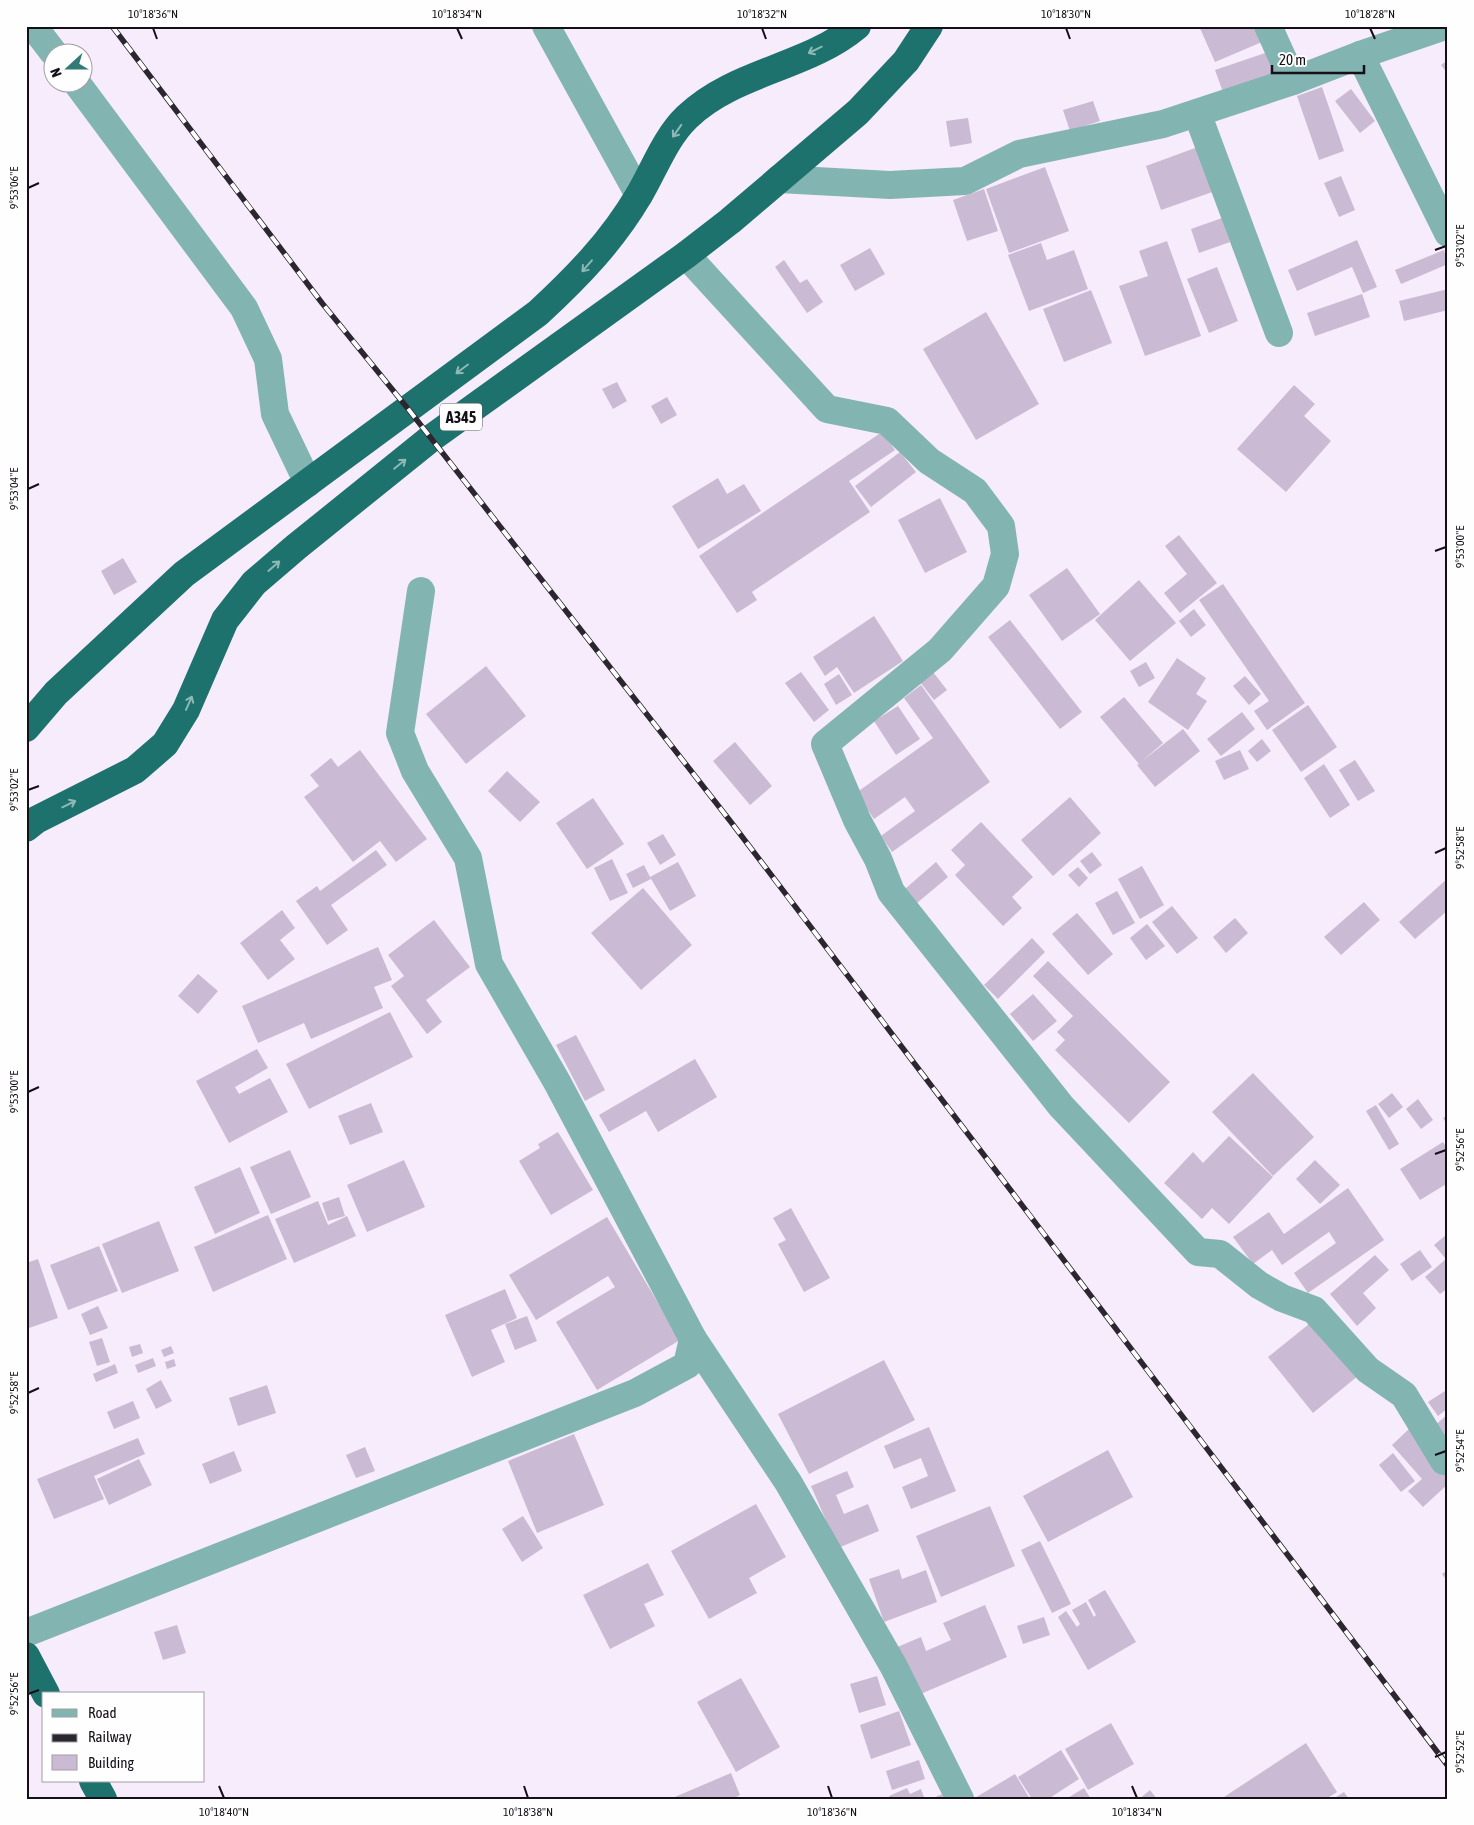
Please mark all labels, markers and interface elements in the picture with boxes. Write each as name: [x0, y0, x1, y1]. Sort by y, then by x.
text: 10°18'36"N: [128, 7, 178, 21]
text: 10°18'34"N: [432, 7, 482, 21]
text: 10°18'32"N: [737, 7, 787, 21]
text: 10°18'30"N: [1041, 7, 1091, 21]
text: 10°18'28"N: [1345, 7, 1395, 21]
north arrow: [42, 42, 92, 92]
scale bar: [1272, 42, 1364, 74]
one-way arrow: [808, 46, 823, 56]
text: 20 m: [1279, 51, 1306, 68]
text: N: [47, 66, 65, 79]
one-way arrow: [672, 124, 682, 138]
text: 9°53'06"E: [7, 167, 21, 209]
text: 9°53'02"E: [1453, 225, 1467, 267]
one-way arrow: [581, 259, 593, 272]
one-way arrow: [456, 364, 469, 375]
road number: A345: [440, 404, 482, 431]
one-way arrow: [393, 458, 406, 469]
text: 9°53'04"E: [7, 468, 21, 510]
text: 9°53'00"E: [1453, 526, 1467, 568]
one-way arrow: [267, 560, 280, 572]
one-way arrow: [185, 696, 195, 711]
text: 9°53'02"E: [7, 769, 21, 811]
one-way arrow: [61, 799, 76, 809]
text: 9°52'58"E: [1453, 827, 1467, 869]
text: 9°53'00"E: [7, 1071, 21, 1113]
text: 9°52'56"E: [1453, 1129, 1467, 1171]
text: 9°52'58"E: [7, 1372, 21, 1414]
text: 9°52'54"E: [1453, 1430, 1467, 1472]
text: 9°52'56"E: [7, 1673, 21, 1715]
legend: [42, 1692, 205, 1782]
text: Road: [88, 1704, 117, 1721]
text: Railway: [88, 1728, 132, 1745]
text: 9°52'52"E: [1453, 1731, 1467, 1773]
text: Building: [88, 1754, 134, 1771]
text: 10°18'40"N: [199, 1805, 249, 1819]
text: 10°18'38"N: [503, 1805, 553, 1819]
text: 10°18'36"N: [807, 1805, 857, 1819]
text: 10°18'34"N: [1112, 1805, 1162, 1819]

